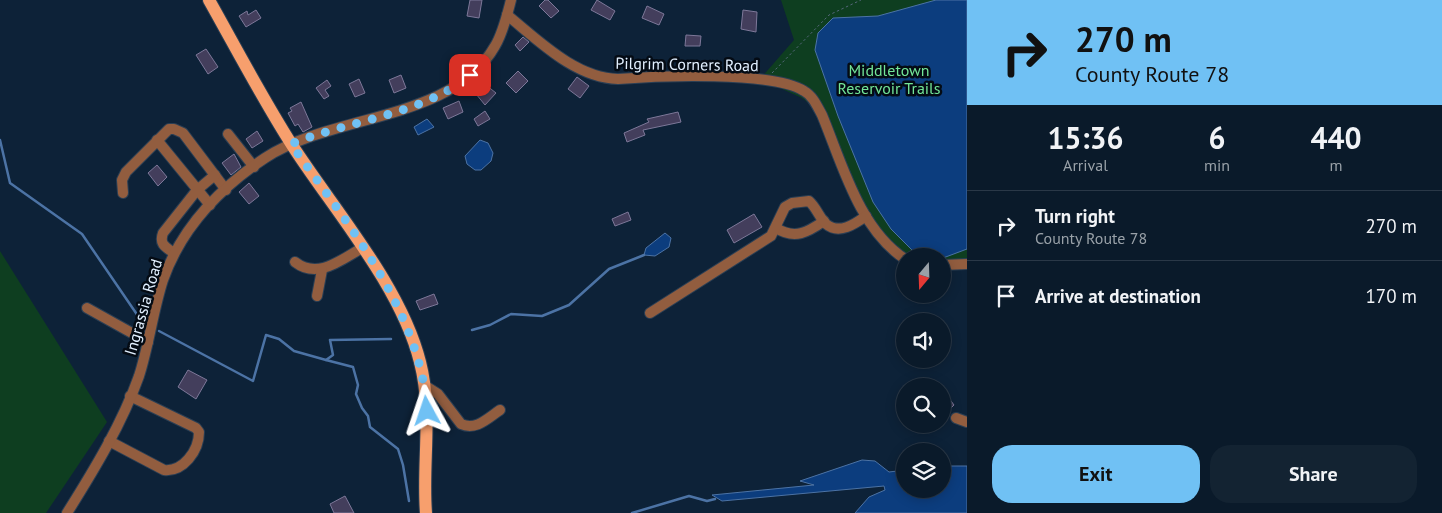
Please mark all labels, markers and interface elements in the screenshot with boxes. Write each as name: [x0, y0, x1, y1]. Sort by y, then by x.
text: 270 m: [1075, 16, 1172, 62]
icon: right: [992, 20, 1057, 85]
street label: Pilgrim Corners Road: [615, 53, 759, 75]
pin: [449, 54, 491, 96]
park label: Middletown Reservoir Trails: [837, 60, 941, 98]
text: County Route 78: [1075, 60, 1229, 88]
icon: arrive: [456, 61, 484, 89]
text: 15:36: [1047, 118, 1124, 157]
text: 6: [1209, 118, 1226, 157]
text: 440: [1310, 118, 1362, 157]
text: Arrival: [1063, 155, 1108, 175]
text: min: [1204, 155, 1230, 175]
text: m: [1330, 155, 1343, 175]
text: Turn right: [1035, 204, 1115, 228]
icon: right: [992, 212, 1020, 240]
text: 270 m: [1365, 214, 1417, 238]
text: County Route 78: [1035, 228, 1147, 248]
north arrow: [896, 248, 951, 302]
map controls: [896, 248, 951, 498]
street label: Ingrassia Road: [120, 257, 166, 357]
icon: arrive: [992, 282, 1020, 310]
text: Arrive at destination: [1035, 284, 1201, 308]
text: 170 m: [1365, 284, 1417, 308]
button: sound: [896, 313, 951, 368]
button: search: [896, 378, 951, 433]
position arrow: [400, 384, 452, 436]
button: layers: [896, 443, 951, 498]
button: Exit: [992, 445, 1200, 503]
button: Share: [1210, 445, 1417, 503]

